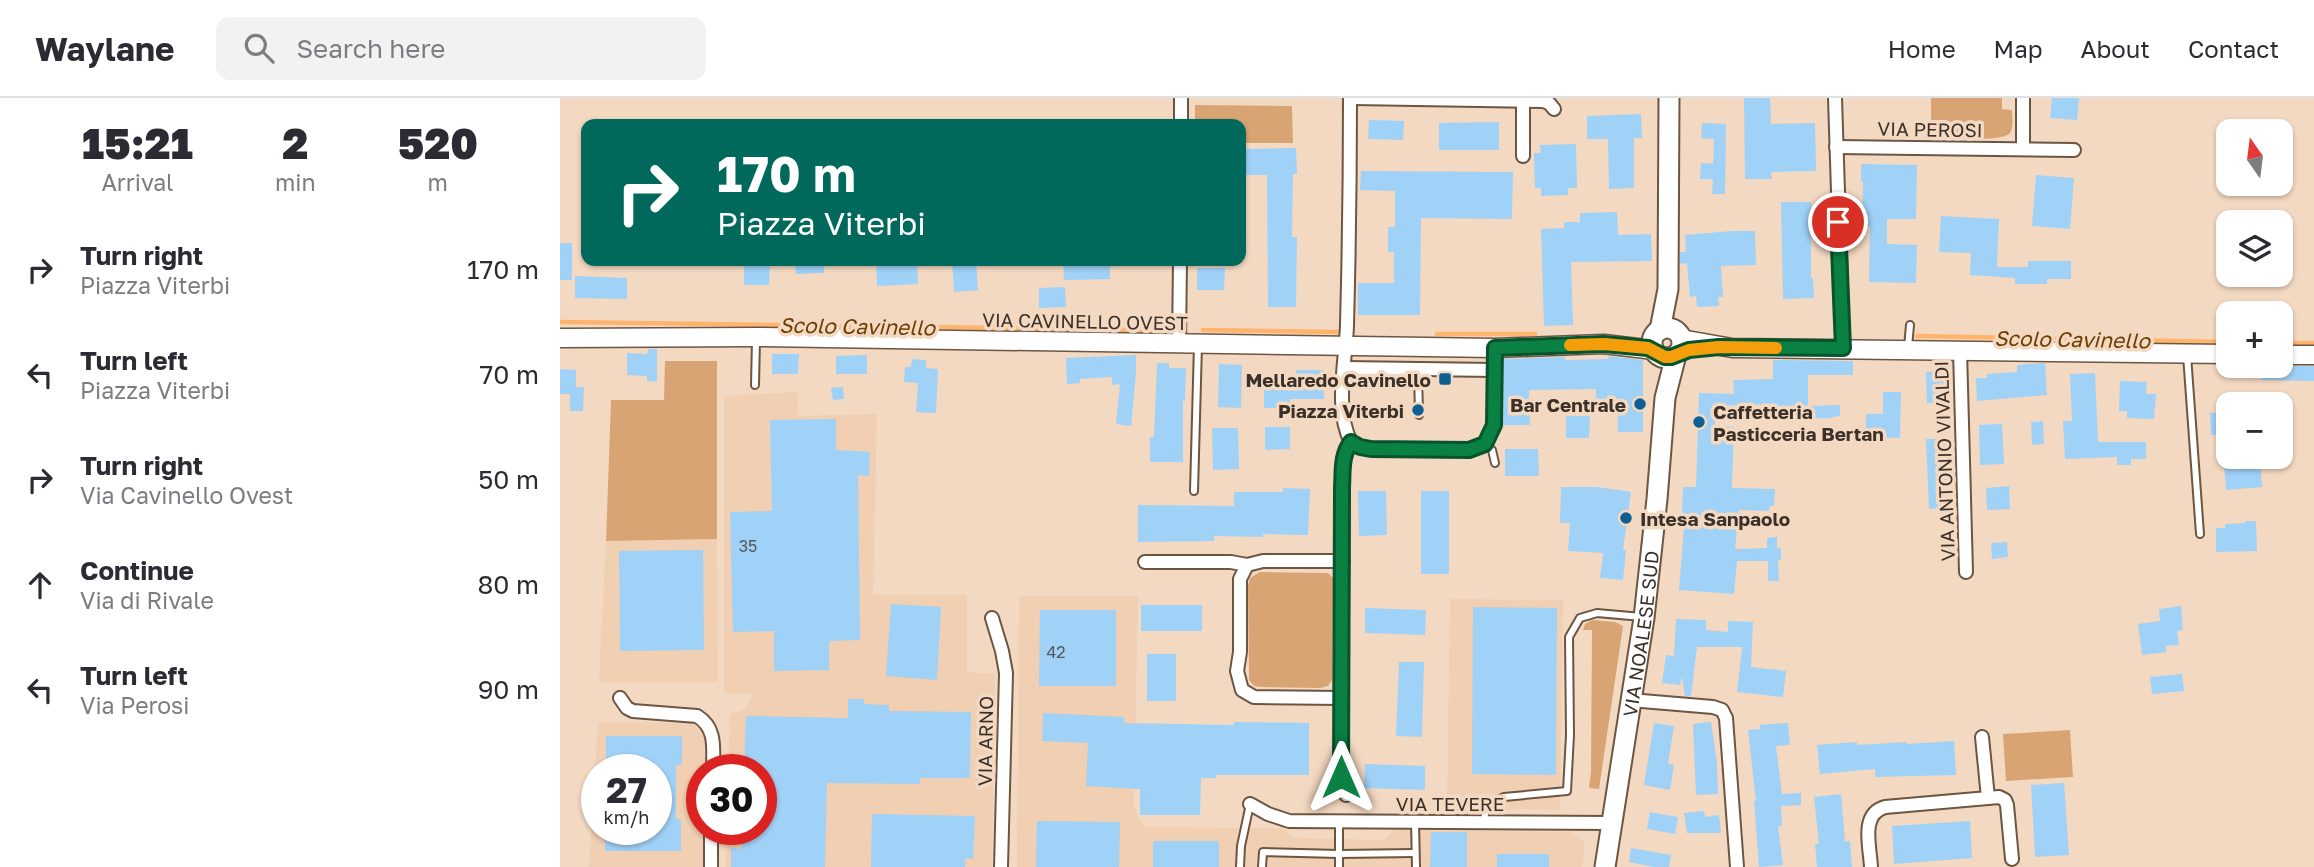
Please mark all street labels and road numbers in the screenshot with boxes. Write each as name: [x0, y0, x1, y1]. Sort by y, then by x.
street label: VIA PEROSI: [1877, 117, 1983, 141]
street label: VIA CAVINELLO OVEST: [982, 308, 1188, 334]
street label: VIA ANTONIO VIVALDI: [1929, 360, 1959, 562]
street label: VIA NOALESE SUD: [1617, 549, 1663, 718]
street label: VIA ARNO: [973, 696, 997, 786]
street label: VIA TEVERE: [1396, 792, 1504, 815]

